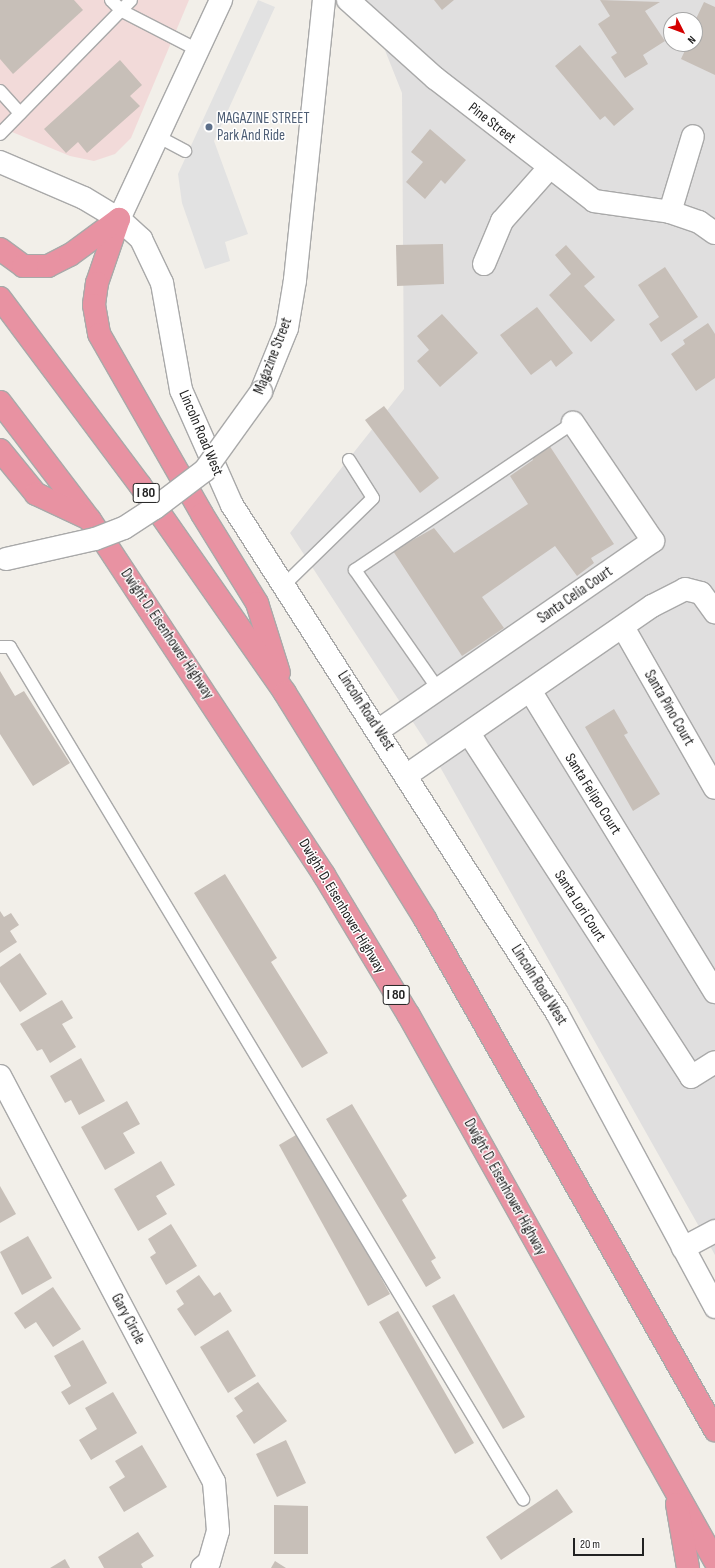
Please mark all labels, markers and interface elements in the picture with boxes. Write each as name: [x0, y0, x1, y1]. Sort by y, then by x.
north arrow: [663, 12, 703, 52]
text: N: [685, 33, 698, 46]
street label: Pine Street: [465, 99, 519, 147]
place label: MAGAZINE STREET Park And Ride: [217, 109, 310, 144]
marker: MAGAZINE STREET Park And Ride: [204, 122, 214, 132]
street label: Magazine Street: [250, 315, 296, 397]
street label: Lincoln Road West: [175, 387, 227, 479]
road number: I 80: [132, 481, 160, 505]
street label: Santa Celia Court: [534, 563, 616, 627]
street label: Dwight D. Eisenhower Highway: [117, 565, 217, 703]
street label: Santa Pino Court: [640, 667, 698, 749]
street label: Lincoln Road West: [334, 668, 398, 754]
street label: Santa Felipo Court: [561, 750, 625, 838]
street label: Dwight D. Eisenhower Highway: [295, 836, 389, 976]
street label: Santa Lori Court: [550, 867, 610, 945]
street label: Lincoln Road West: [507, 941, 571, 1029]
road number: I 80: [382, 983, 410, 1007]
street label: Dwight D. Eisenhower Highway: [460, 1116, 550, 1258]
street label: Gary Circle: [107, 1291, 149, 1347]
scale bar: [575, 1530, 646, 1556]
text: 20 m: [580, 1537, 600, 1552]

